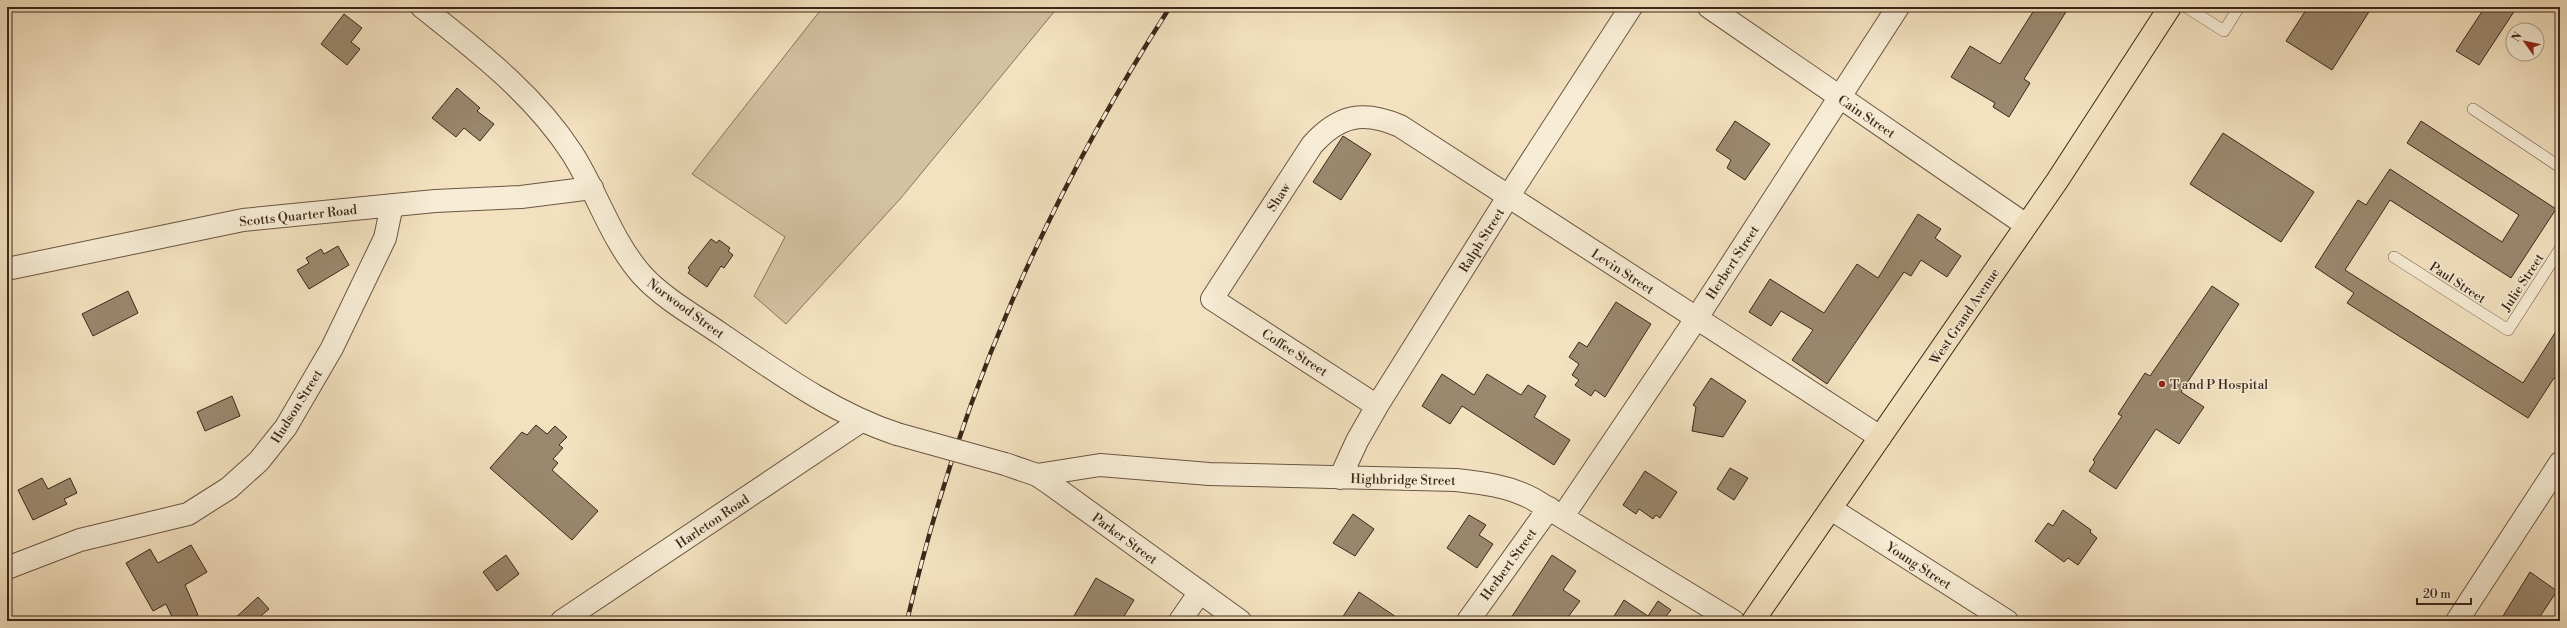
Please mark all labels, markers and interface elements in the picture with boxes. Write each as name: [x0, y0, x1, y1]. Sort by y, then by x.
north arrow: [2505, 22, 2545, 62]
text: N: [2509, 29, 2526, 45]
street label: Cain Street: [1835, 92, 1898, 142]
street label: Shaw: [1264, 179, 1294, 215]
street label: Scotts Quarter Road: [238, 202, 358, 230]
street label: Ralph Street: [1456, 205, 1508, 276]
street label: Herbert Street: [1703, 222, 1763, 303]
street label: Levin Street: [1588, 246, 1657, 298]
street label: Julie Street: [2498, 250, 2548, 315]
street label: Paul Street: [2426, 259, 2489, 307]
street label: West Grand Avenue: [1926, 265, 2003, 369]
street label: Norwood Street: [644, 275, 728, 342]
street label: Coffee Street: [1259, 326, 1331, 380]
street label: Hudson Street: [268, 366, 326, 446]
place label: T and P Hospital: [2170, 377, 2268, 393]
marker: T and P Hospital: [2157, 379, 2167, 389]
street label: Highbridge Street: [1350, 471, 1456, 489]
street label: Harleton Road: [673, 491, 753, 552]
street label: Parker Street: [1089, 510, 1161, 568]
street label: Herbert Street: [1477, 525, 1541, 604]
street label: Young Street: [1882, 538, 1954, 593]
scale bar: [2417, 580, 2471, 606]
text: 20 m: [2423, 587, 2451, 602]

